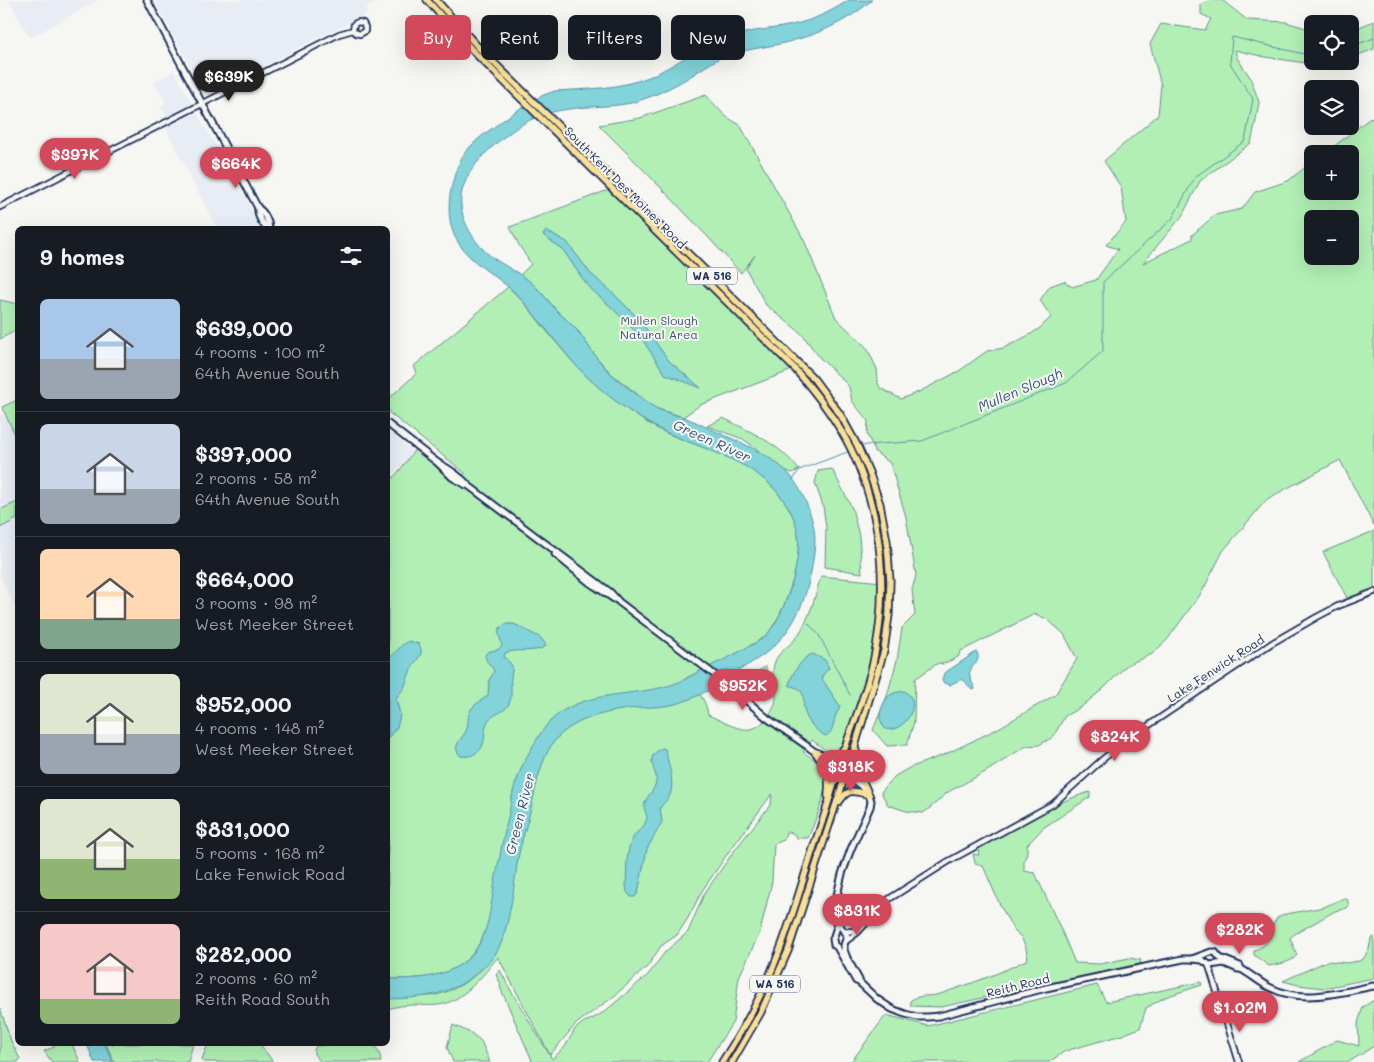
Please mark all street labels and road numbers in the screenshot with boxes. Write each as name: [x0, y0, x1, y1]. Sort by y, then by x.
street label: South Kent Des Moines Road: [561, 123, 690, 252]
road number: WA 516: [687, 268, 737, 284]
street label: Lake Fenwick Road: [1164, 631, 1267, 705]
street label: Reith Road: [984, 969, 1051, 1001]
road number: WA 516: [750, 976, 800, 992]

